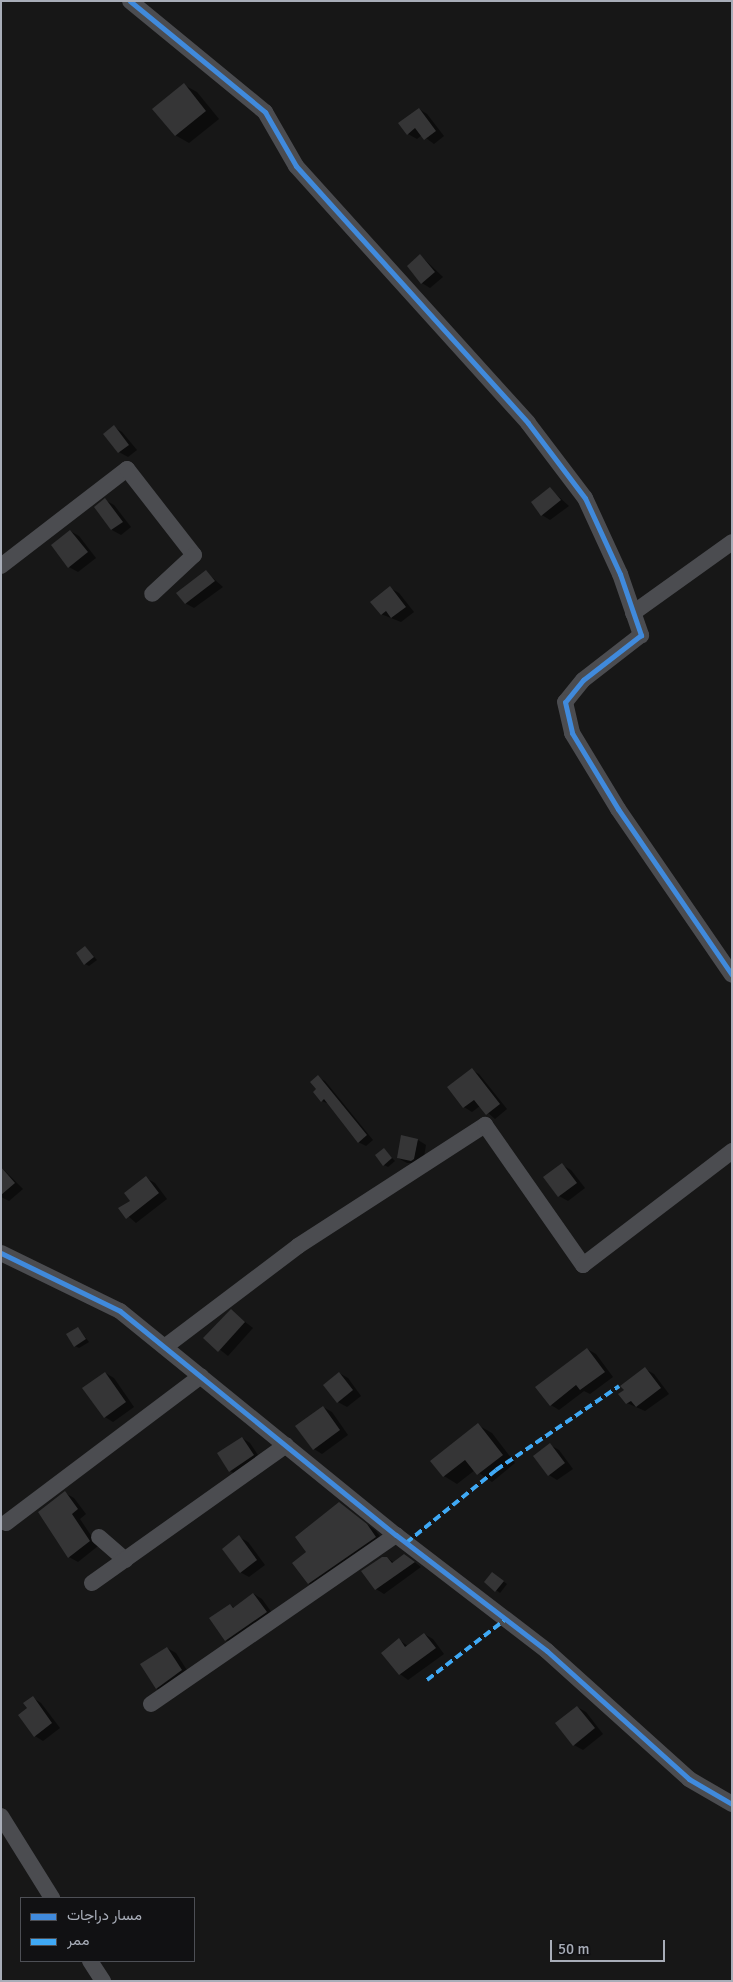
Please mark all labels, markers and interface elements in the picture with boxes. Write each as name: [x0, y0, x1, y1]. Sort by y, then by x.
legend: [20, 1897, 195, 1962]
text: مسار دراجات: [67, 1906, 142, 1924]
scale bar: [553, 1930, 668, 1962]
text: ممر: [67, 1931, 89, 1949]
text: 50 m: [558, 1940, 589, 1958]

